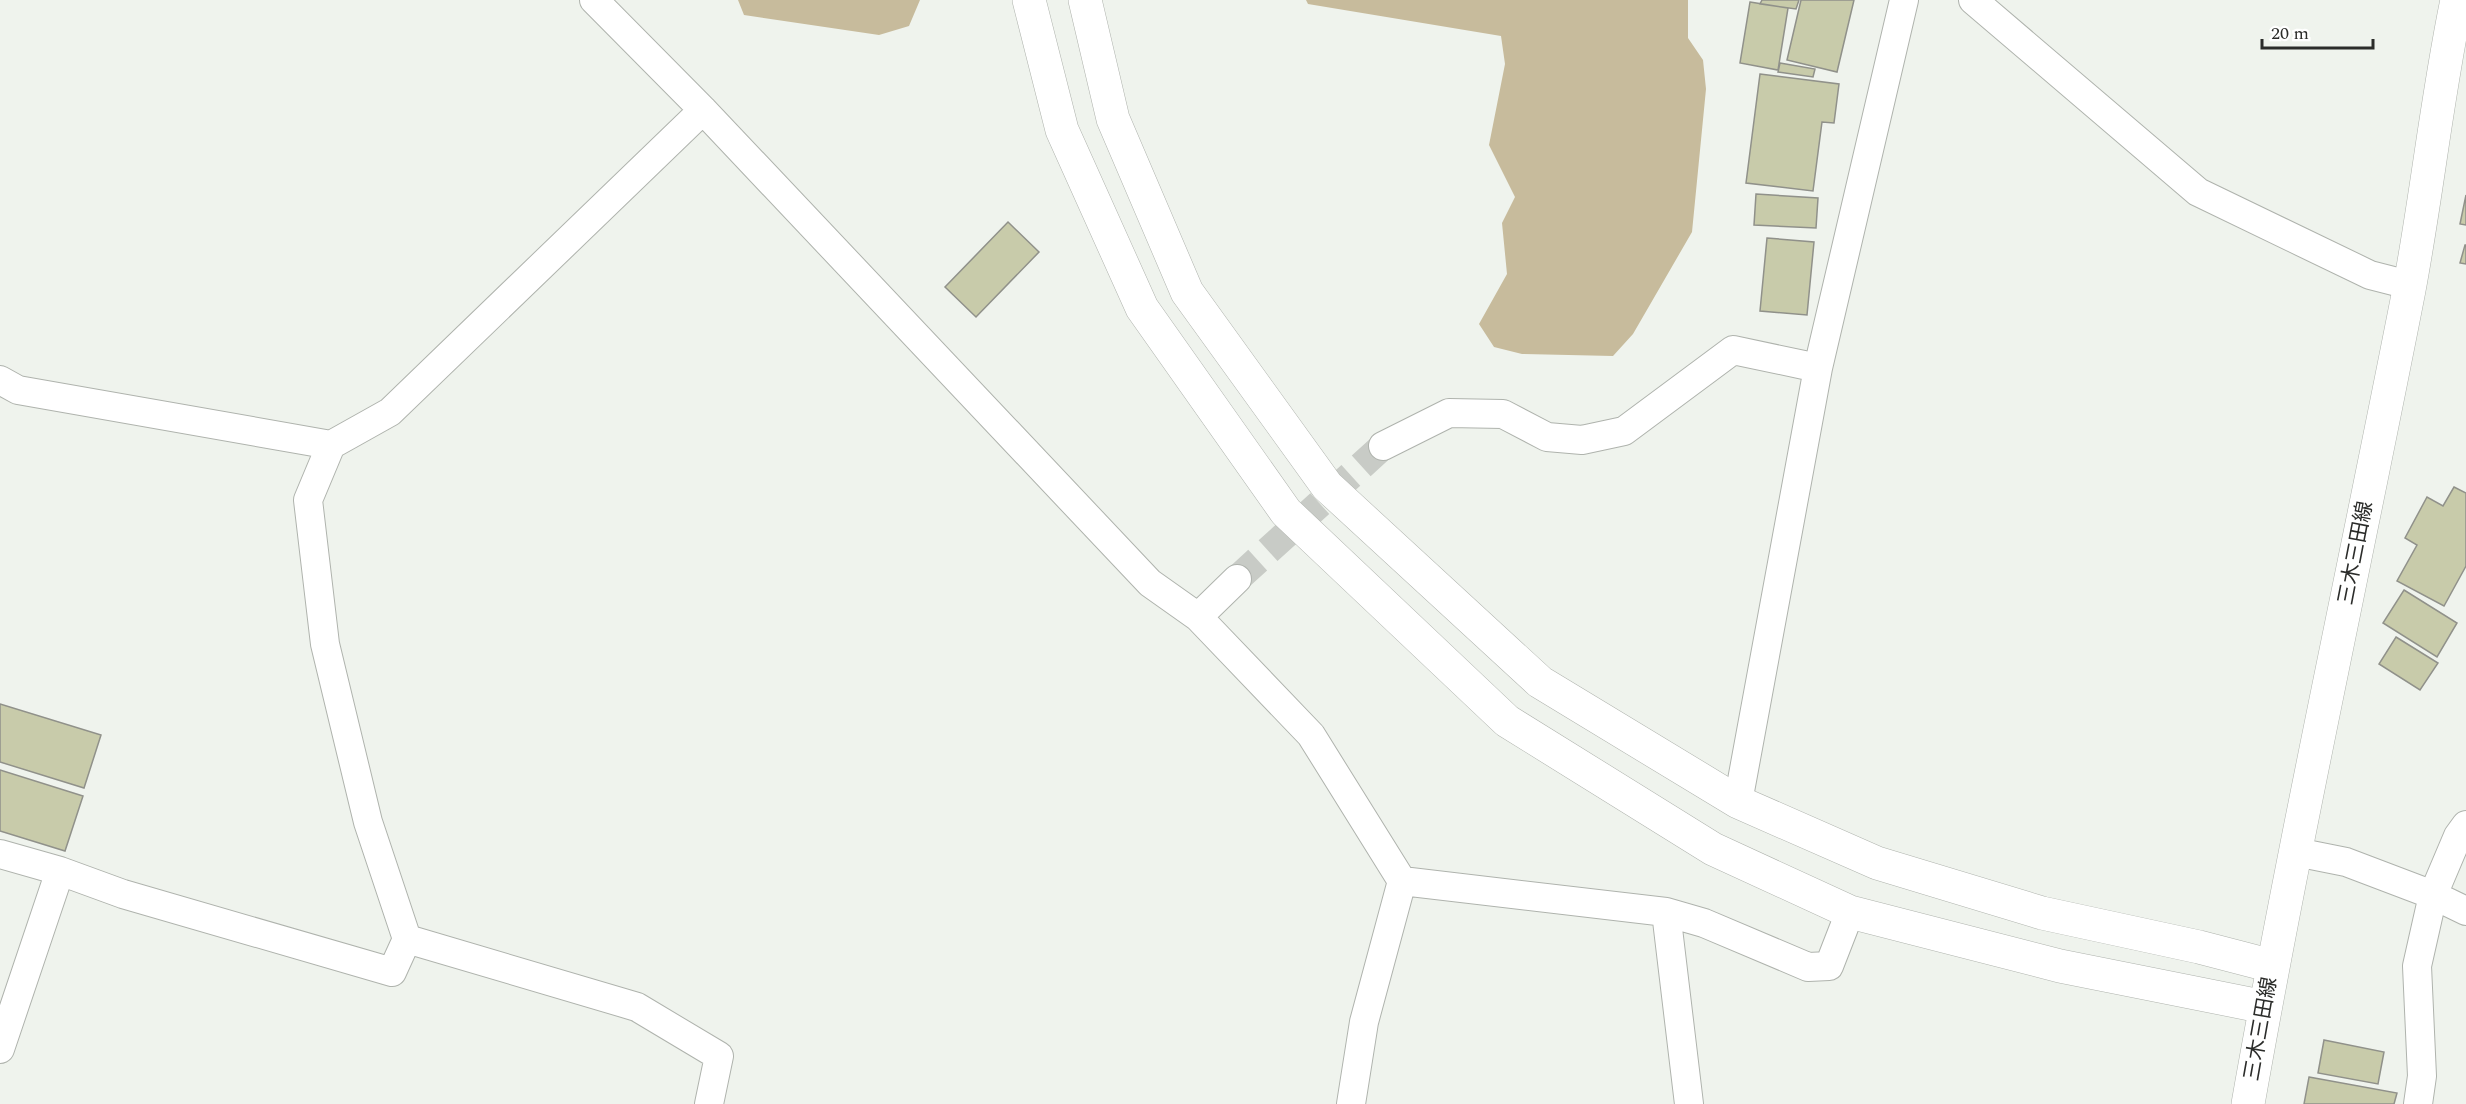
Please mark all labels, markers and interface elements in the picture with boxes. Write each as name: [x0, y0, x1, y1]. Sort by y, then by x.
scale bar: [2262, 12, 2373, 50]
text: 20 m: [2271, 20, 2309, 47]
street label: 三木三田線: [2330, 498, 2382, 608]
street label: 三木三田線: [2236, 975, 2286, 1083]

